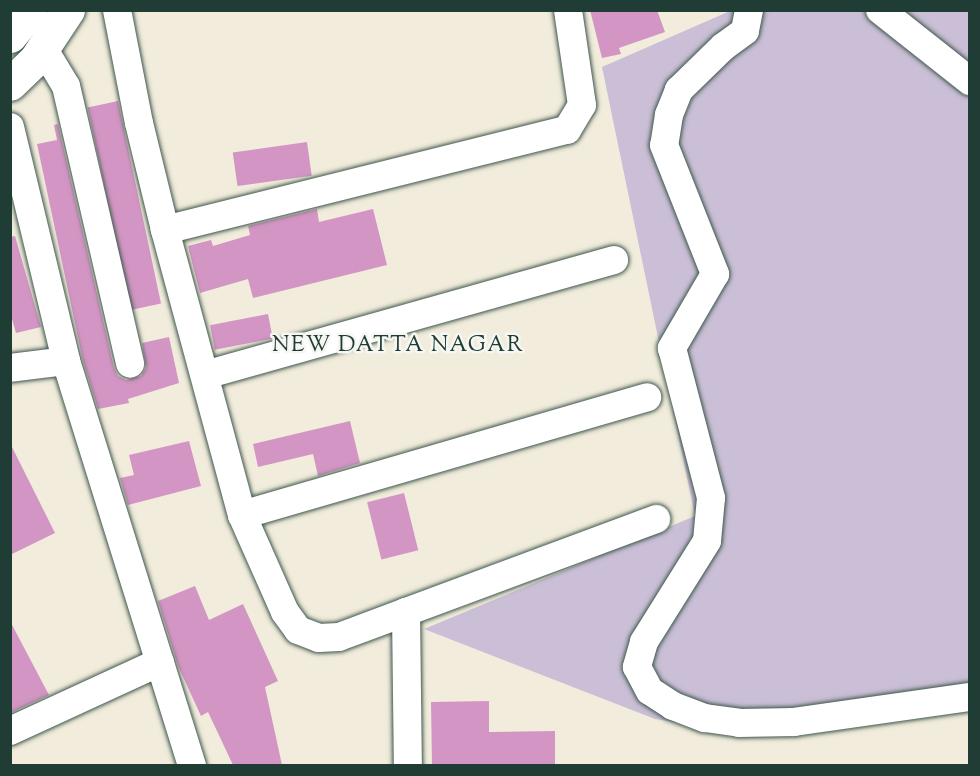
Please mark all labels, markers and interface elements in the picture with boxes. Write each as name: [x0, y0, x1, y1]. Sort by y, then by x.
district label: NEW DATTA NAGAR: [272, 334, 524, 360]

